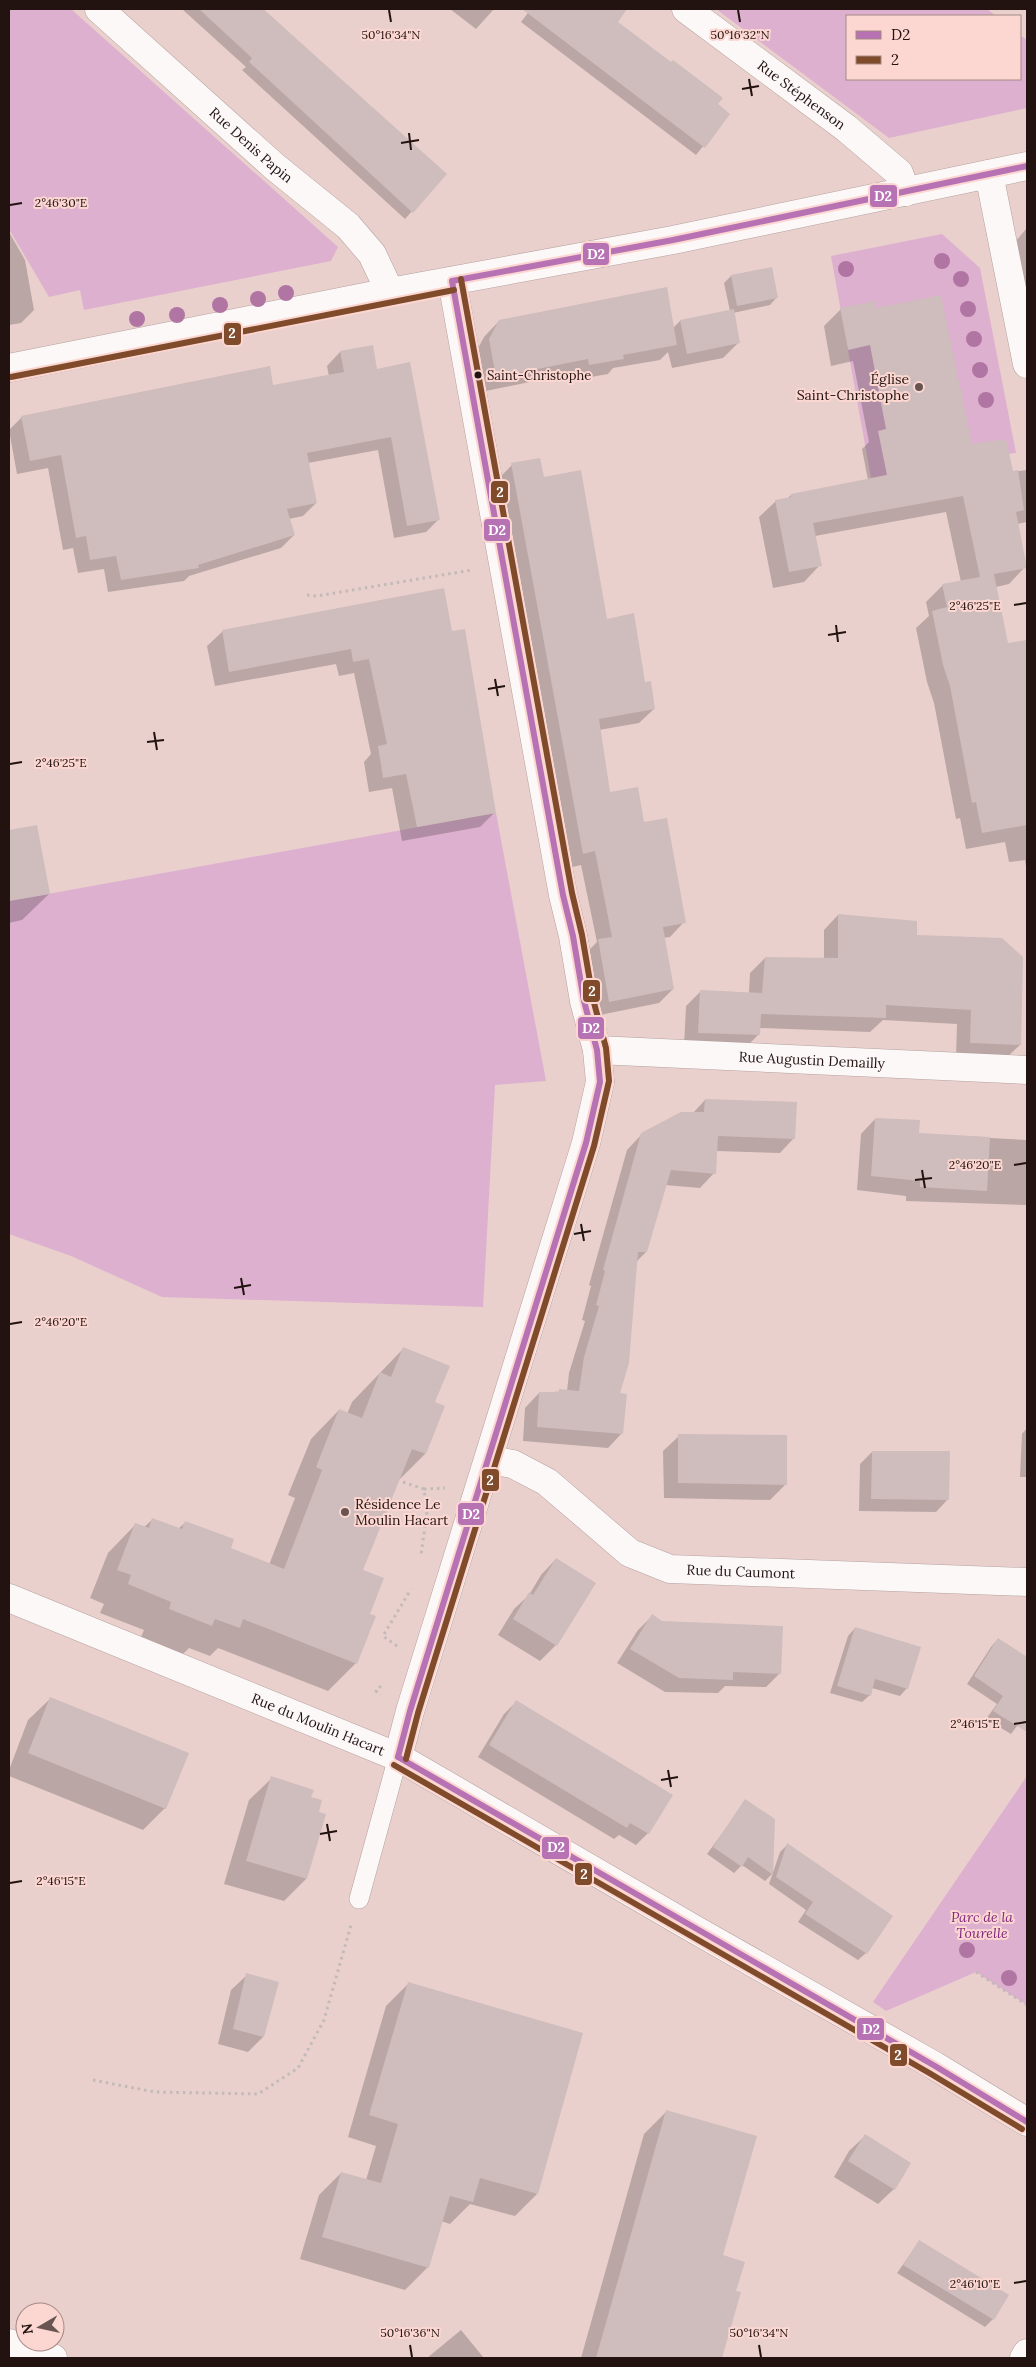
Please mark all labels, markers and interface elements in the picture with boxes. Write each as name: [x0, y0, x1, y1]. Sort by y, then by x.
legend: [846, 15, 1021, 80]
text: D2: [891, 25, 910, 44]
text: 50°16'34"N: [362, 27, 421, 42]
text: 50°16'32"N: [710, 27, 770, 42]
text: 2: [891, 50, 899, 69]
street label: Rue Stéphenson: [754, 56, 850, 134]
street label: Rue Denis Papin: [206, 103, 297, 187]
line badge: D2: [869, 184, 898, 208]
text: D2: [874, 187, 892, 205]
text: 2°46'30"E: [35, 195, 87, 210]
line badge: D2: [582, 242, 610, 266]
text: D2: [587, 245, 605, 263]
line badge: 2: [223, 322, 242, 346]
text: 2: [228, 324, 236, 342]
place label: Saint-Christophe: [487, 367, 591, 384]
marker: Saint-Christophe: [473, 370, 483, 380]
place label: Église Saint-Christophe: [797, 370, 909, 404]
marker: Église Saint-Christophe: [913, 381, 925, 393]
line badge: 2: [490, 480, 509, 504]
text: 2: [496, 483, 504, 501]
line badge: D2: [483, 518, 511, 542]
text: D2: [488, 521, 506, 539]
text: 2°46'25"E: [949, 598, 1001, 613]
text: 2°46'25"E: [35, 755, 87, 770]
line badge: 2: [582, 979, 601, 1003]
text: 2: [588, 982, 596, 1000]
line badge: D2: [577, 1016, 605, 1040]
text: D2: [582, 1019, 600, 1037]
street label: Rue Augustin Demailly: [738, 1048, 886, 1072]
text: 2°46'20"E: [949, 1157, 1001, 1172]
text: 2°46'20"E: [35, 1314, 87, 1329]
line badge: 2: [481, 1468, 500, 1492]
text: 2: [486, 1471, 494, 1489]
place label: Résidence Le Moulin Hacart: [355, 1495, 449, 1529]
line badge: D2: [457, 1502, 485, 1526]
text: D2: [462, 1505, 480, 1523]
marker: Résidence Le Moulin Hacart: [339, 1506, 351, 1518]
street label: Rue du Caumont: [686, 1561, 796, 1583]
street label: Rue du Moulin Hacart: [249, 1689, 388, 1760]
text: 2°46'15"E: [950, 1716, 1000, 1731]
line badge: D2: [541, 1836, 570, 1860]
text: D2: [547, 1838, 565, 1856]
line badge: 2: [574, 1862, 593, 1886]
text: 2: [580, 1865, 588, 1883]
text: 2°46'15"E: [36, 1873, 86, 1888]
park label: Parc de la Tourelle: [951, 1908, 1013, 1942]
line badge: D2: [856, 2017, 885, 2041]
text: D2: [862, 2020, 880, 2038]
line badge: 2: [889, 2043, 908, 2067]
text: 2: [894, 2046, 902, 2064]
text: 2°46'10"E: [950, 2276, 1000, 2291]
north arrow: [15, 2302, 65, 2352]
text: N: [17, 2322, 37, 2336]
text: 50°16'36"N: [380, 2325, 440, 2340]
text: 50°16'34"N: [730, 2325, 789, 2340]

